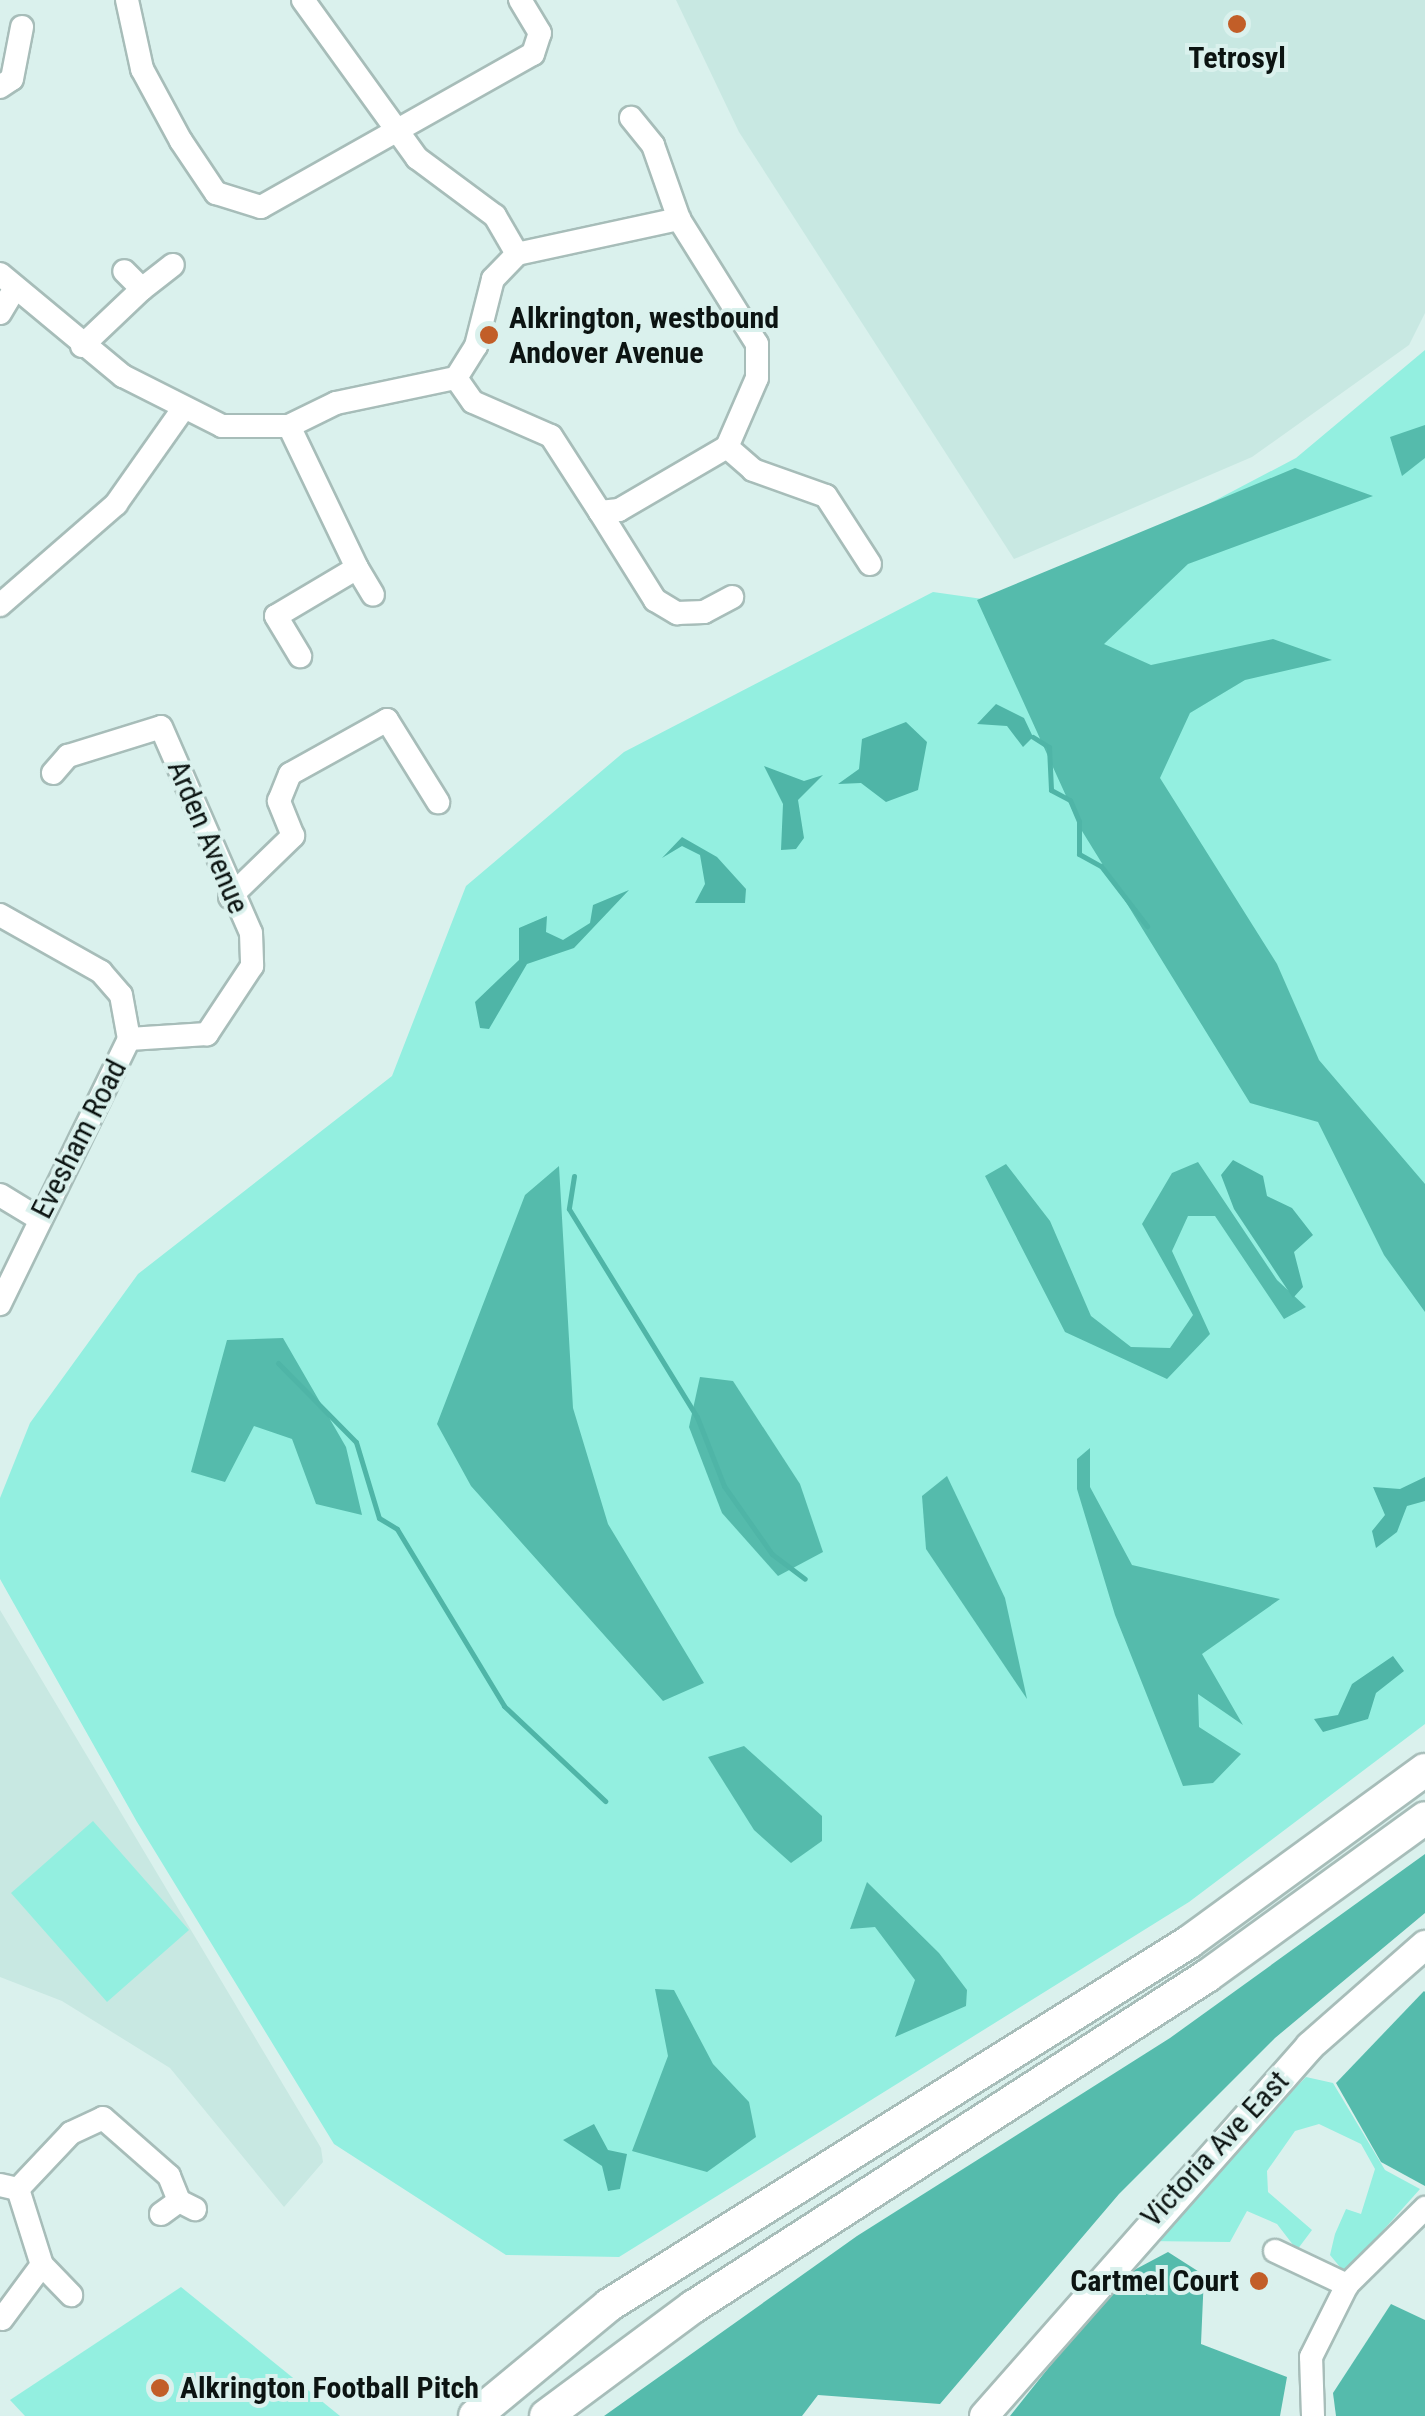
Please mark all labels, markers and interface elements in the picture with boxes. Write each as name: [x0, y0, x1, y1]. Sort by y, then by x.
marker: Tetrosyl: [1226, 13, 1248, 35]
place label: Tetrosyl: [1188, 40, 1286, 76]
place label: Alkrington, westbound Andover Avenue: [509, 300, 779, 370]
marker: Alkrington, westbound Andover Avenue: [478, 324, 500, 346]
street label: Arden Avenue: [160, 755, 256, 919]
street label: Evesham Road: [24, 1054, 134, 1224]
street label: Victoria Ave East: [1133, 2063, 1297, 2235]
place label: Cartmel Court: [1070, 2263, 1239, 2299]
marker: Cartmel Court: [1248, 2270, 1270, 2292]
place label: Alkrington Football Pitch: [180, 2370, 479, 2406]
marker: Alkrington Football Pitch: [149, 2377, 171, 2399]

